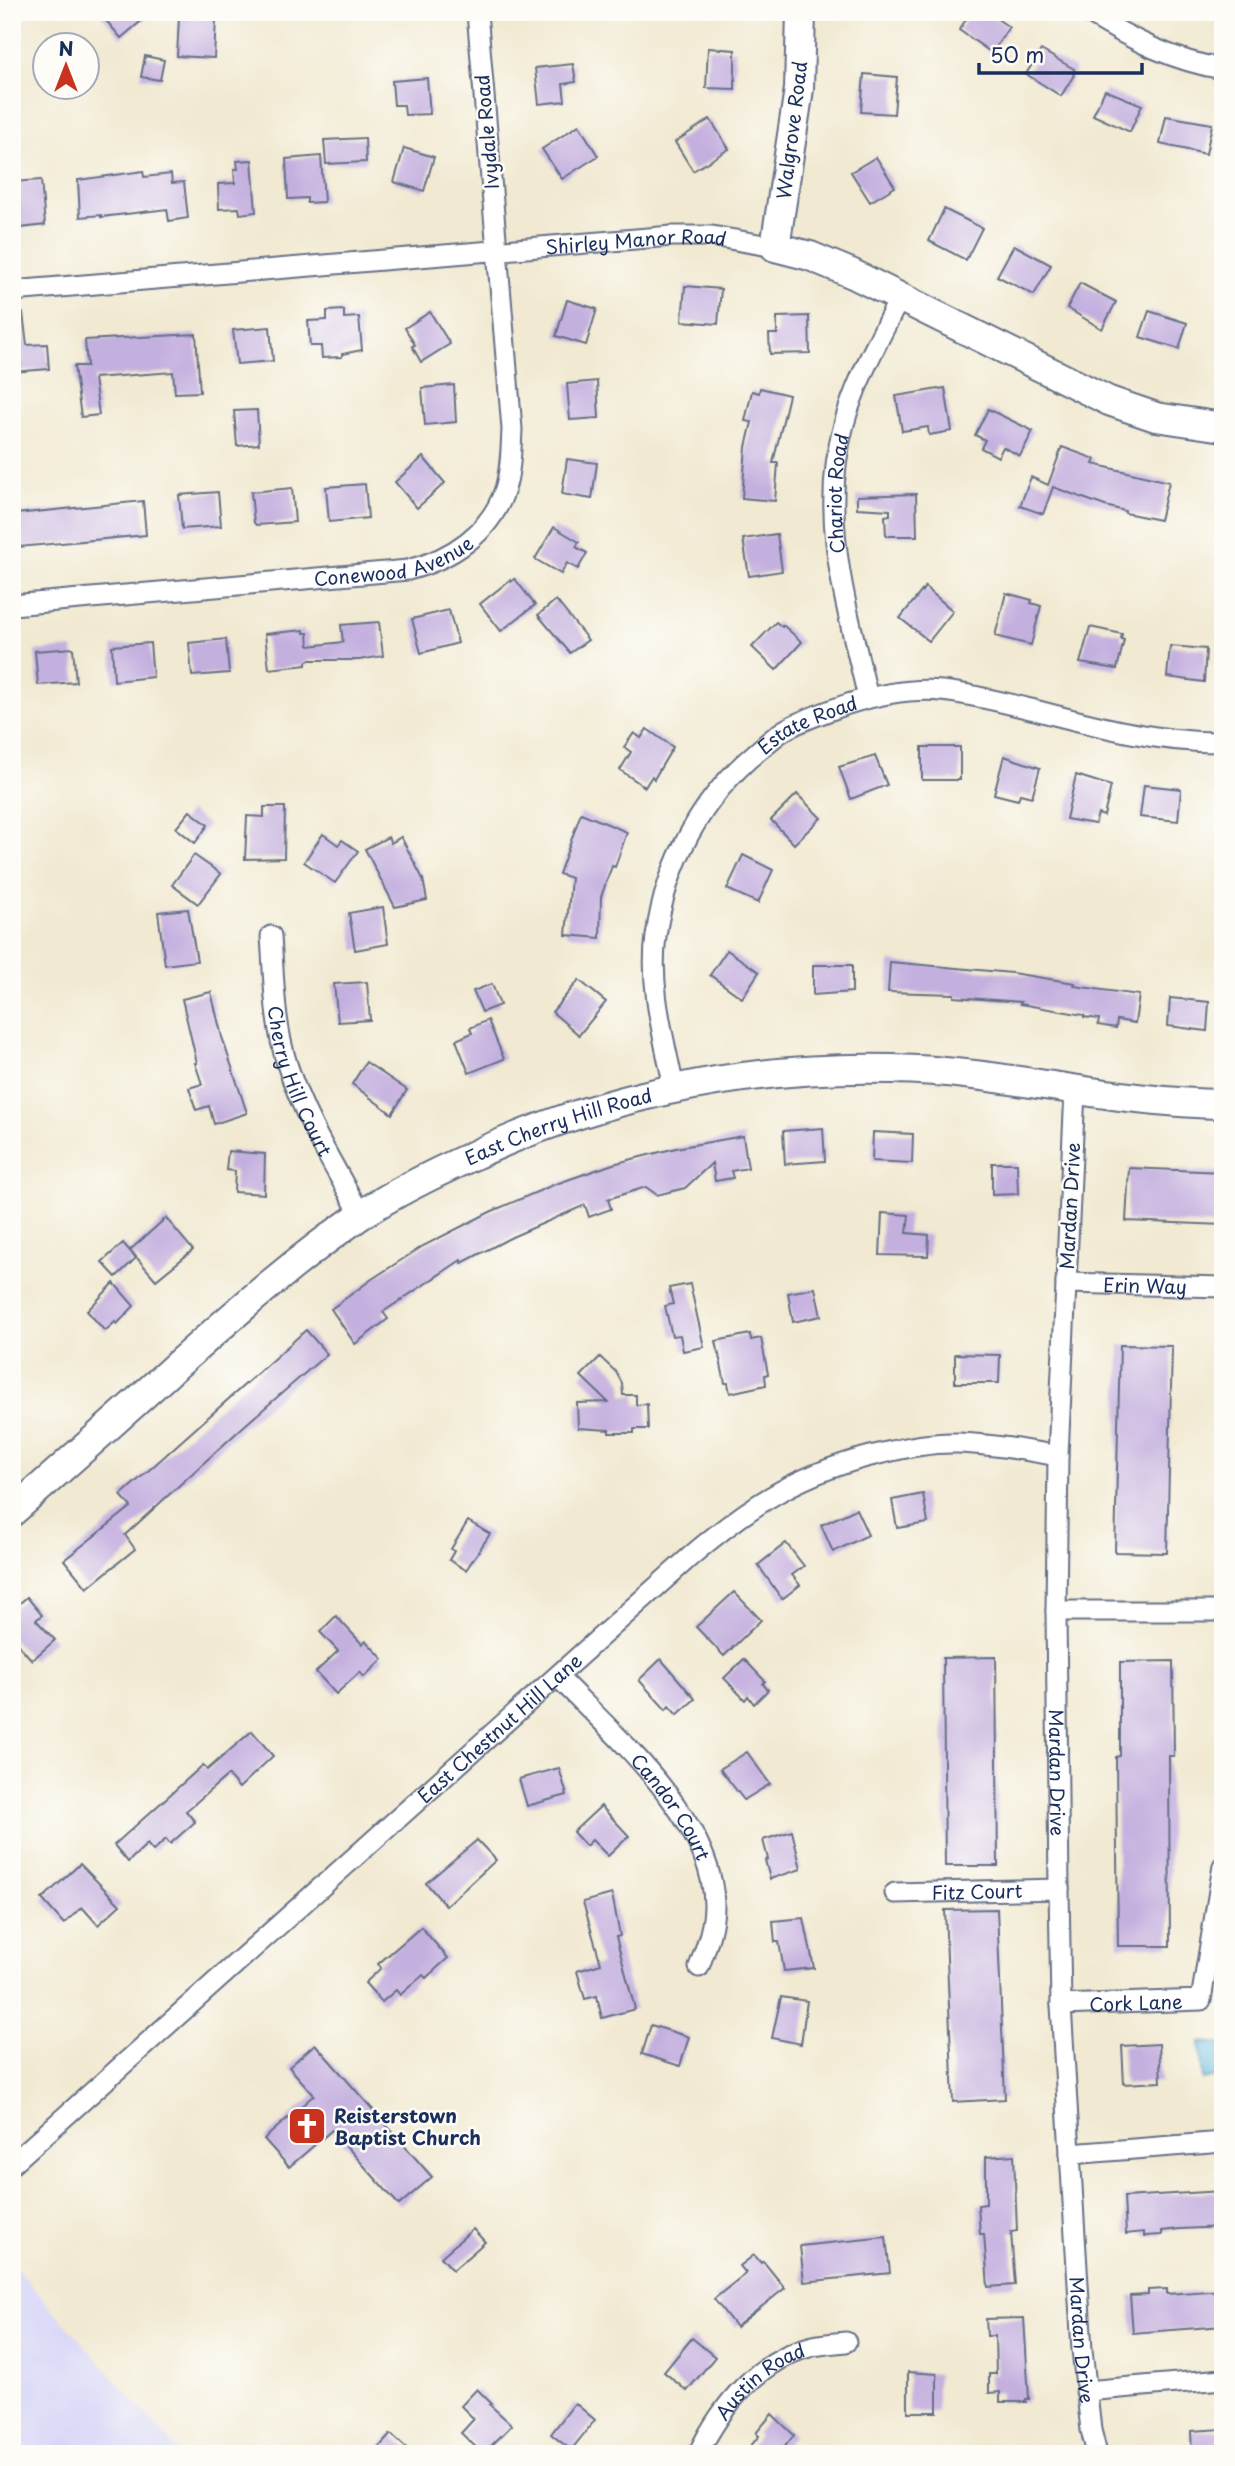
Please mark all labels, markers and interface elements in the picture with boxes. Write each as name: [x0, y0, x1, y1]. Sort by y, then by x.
north arrow: [32, 32, 102, 102]
scale bar: [979, 32, 1142, 76]
text: N: [58, 34, 74, 62]
text: 50 m: [990, 38, 1044, 70]
street label: Walgrove Road: [769, 59, 813, 201]
street label: Ivydale Road: [467, 73, 505, 191]
street label: Shirley Manor Road: [544, 222, 729, 261]
street label: Chariot Road: [820, 431, 855, 555]
street label: Conewood Avenue: [312, 529, 479, 592]
street label: Estate Road: [751, 688, 860, 760]
street label: Cherry Hill Court: [262, 1004, 340, 1161]
street label: East Cherry Hill Road: [460, 1080, 655, 1172]
street label: Mardan Drive: [1052, 1142, 1086, 1270]
street label: Erin Way: [1103, 1270, 1187, 1300]
street label: East Chestnut Hill Lane: [411, 1646, 588, 1809]
street label: Mardan Drive: [1043, 1709, 1072, 1836]
street label: Candor Court: [625, 1747, 718, 1864]
street label: Fitz Court: [931, 1876, 1023, 1906]
street label: Cork Lane: [1089, 1987, 1183, 2018]
place label: Reisterstown Baptist Church: [334, 2101, 481, 2151]
church icon: Reisterstown Baptist Church: [286, 2105, 328, 2147]
street label: Mardan Drive: [1064, 2276, 1102, 2405]
street label: Austin Road: [708, 2335, 809, 2425]

